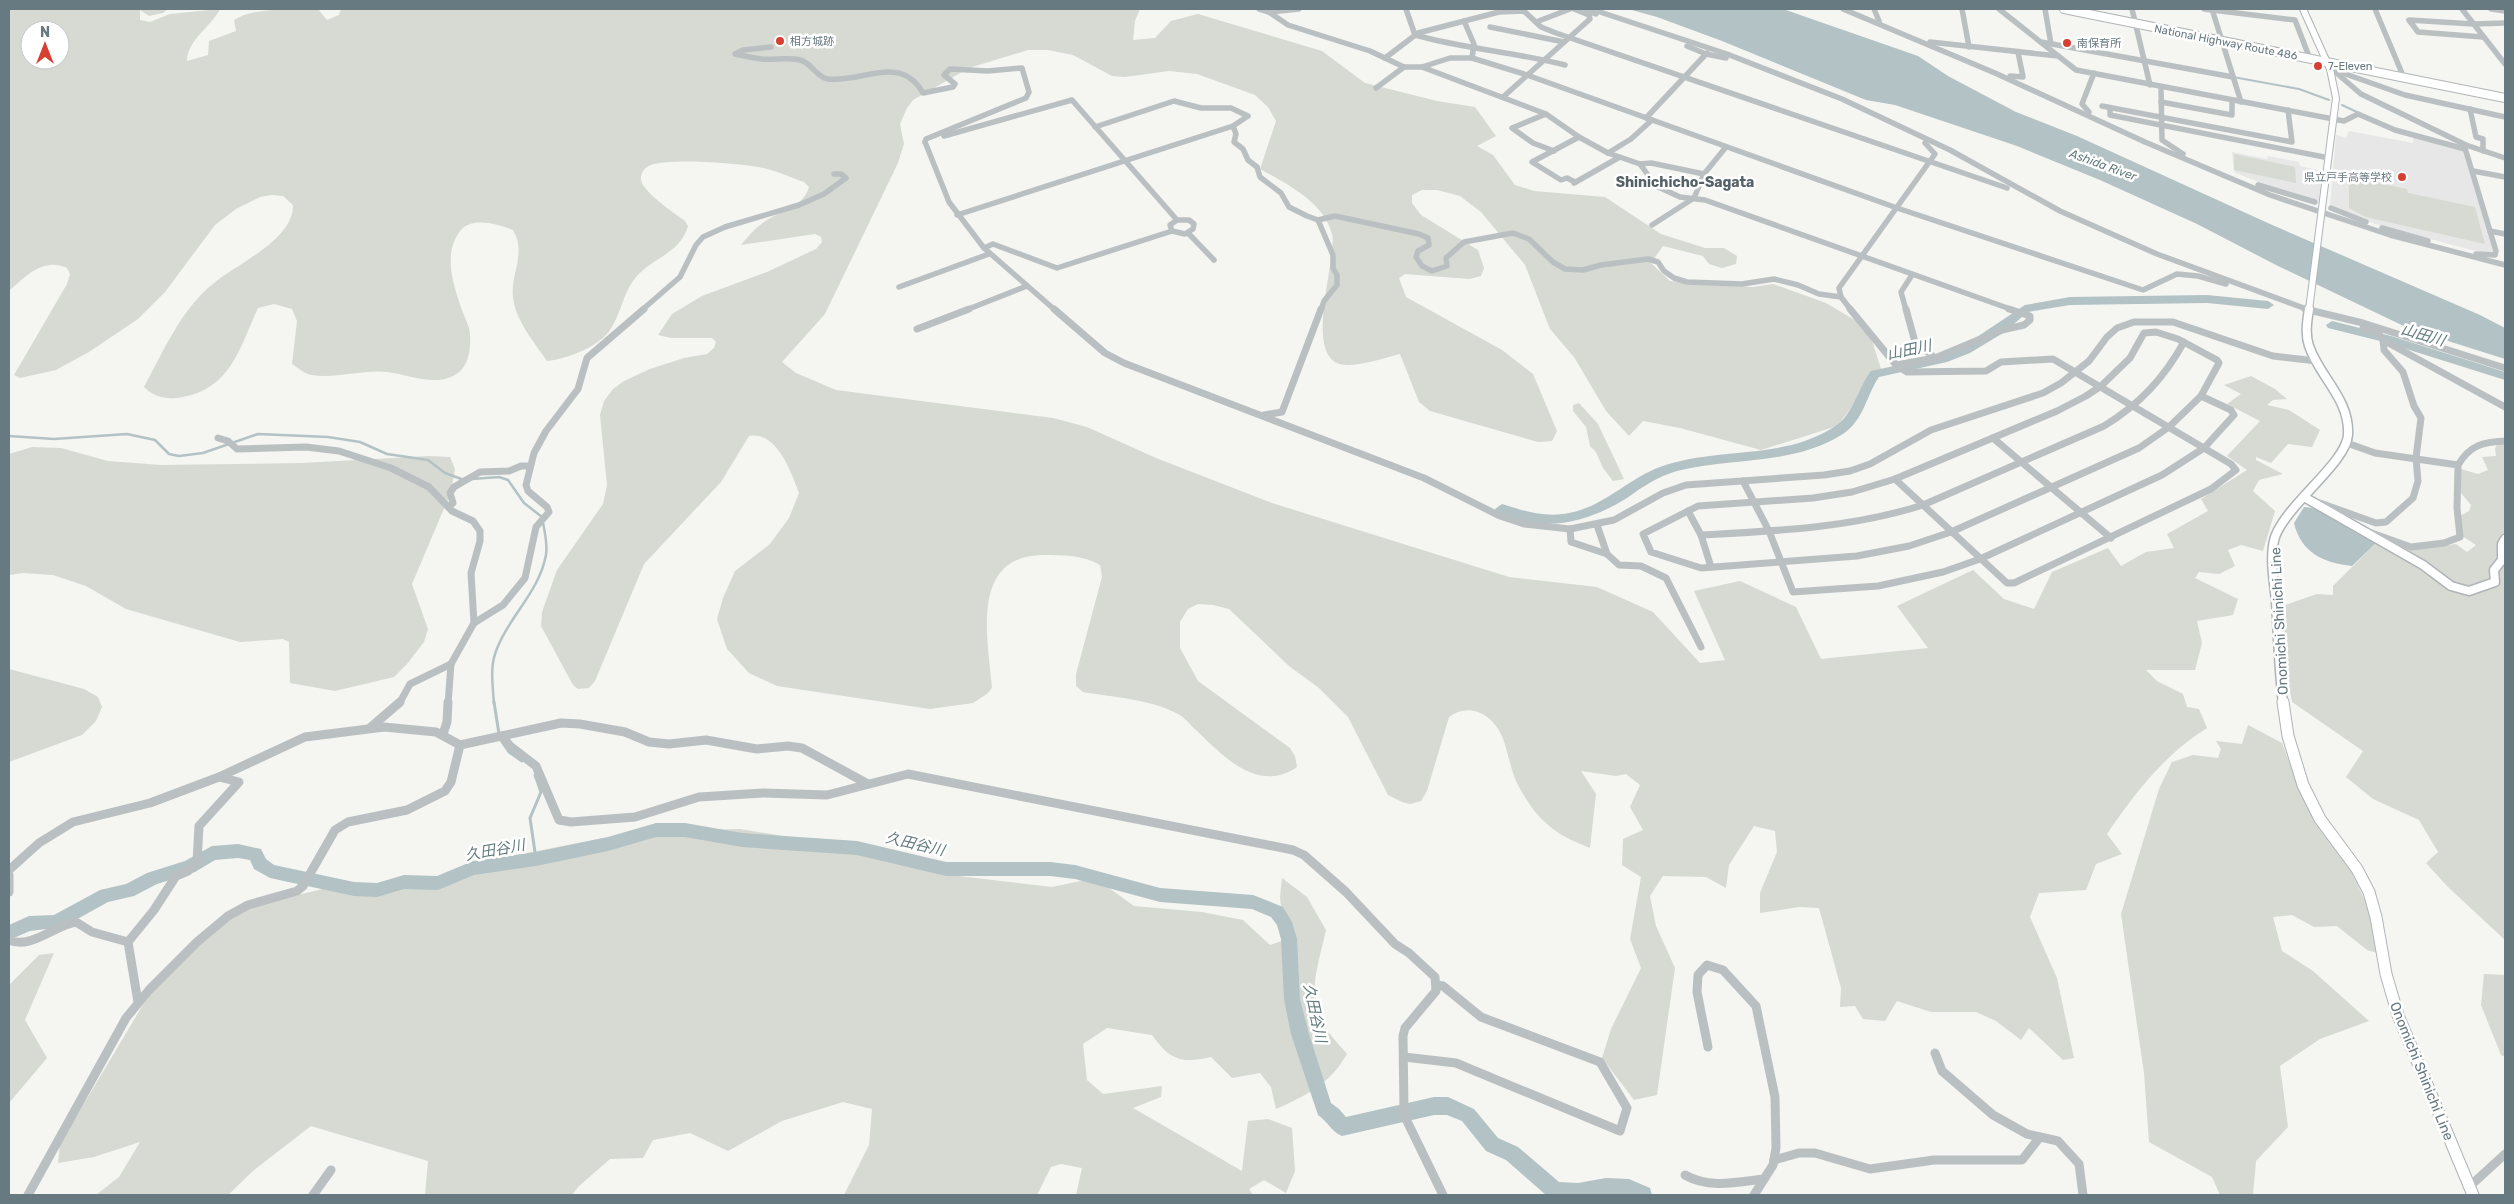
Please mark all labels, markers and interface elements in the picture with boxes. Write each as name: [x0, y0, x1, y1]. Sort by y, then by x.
north arrow: [20, 20, 70, 70]
street label: National Highway Route 486: [2153, 22, 2299, 63]
text: N: [40, 24, 50, 41]
marker: 相方城跡: [774, 35, 786, 47]
place label: 相方城跡: [790, 35, 834, 48]
marker: 南保育所: [2061, 37, 2073, 49]
place label: 南保育所: [2077, 37, 2122, 50]
marker: 7-Eleven: [2312, 60, 2324, 72]
place label: 7-Eleven: [2328, 60, 2373, 73]
water label: Ashida River: [2067, 146, 2139, 184]
place label: 県立戸手高等学校: [2304, 171, 2392, 184]
marker: 県立戸手高等学校: [2396, 171, 2408, 183]
district label: Shinichicho-Sagata: [1616, 174, 1754, 191]
water label: 山田川: [2399, 320, 2449, 350]
water label: 山田川: [1885, 336, 1935, 363]
street label: Onomichi Shinichi Line: [2267, 546, 2292, 695]
water label: 久田谷川: [884, 828, 948, 860]
water label: 久田谷川: [464, 836, 528, 864]
water label: 久田谷川: [1300, 982, 1330, 1046]
street label: Onomichi Shinichi Line: [2386, 999, 2457, 1143]

